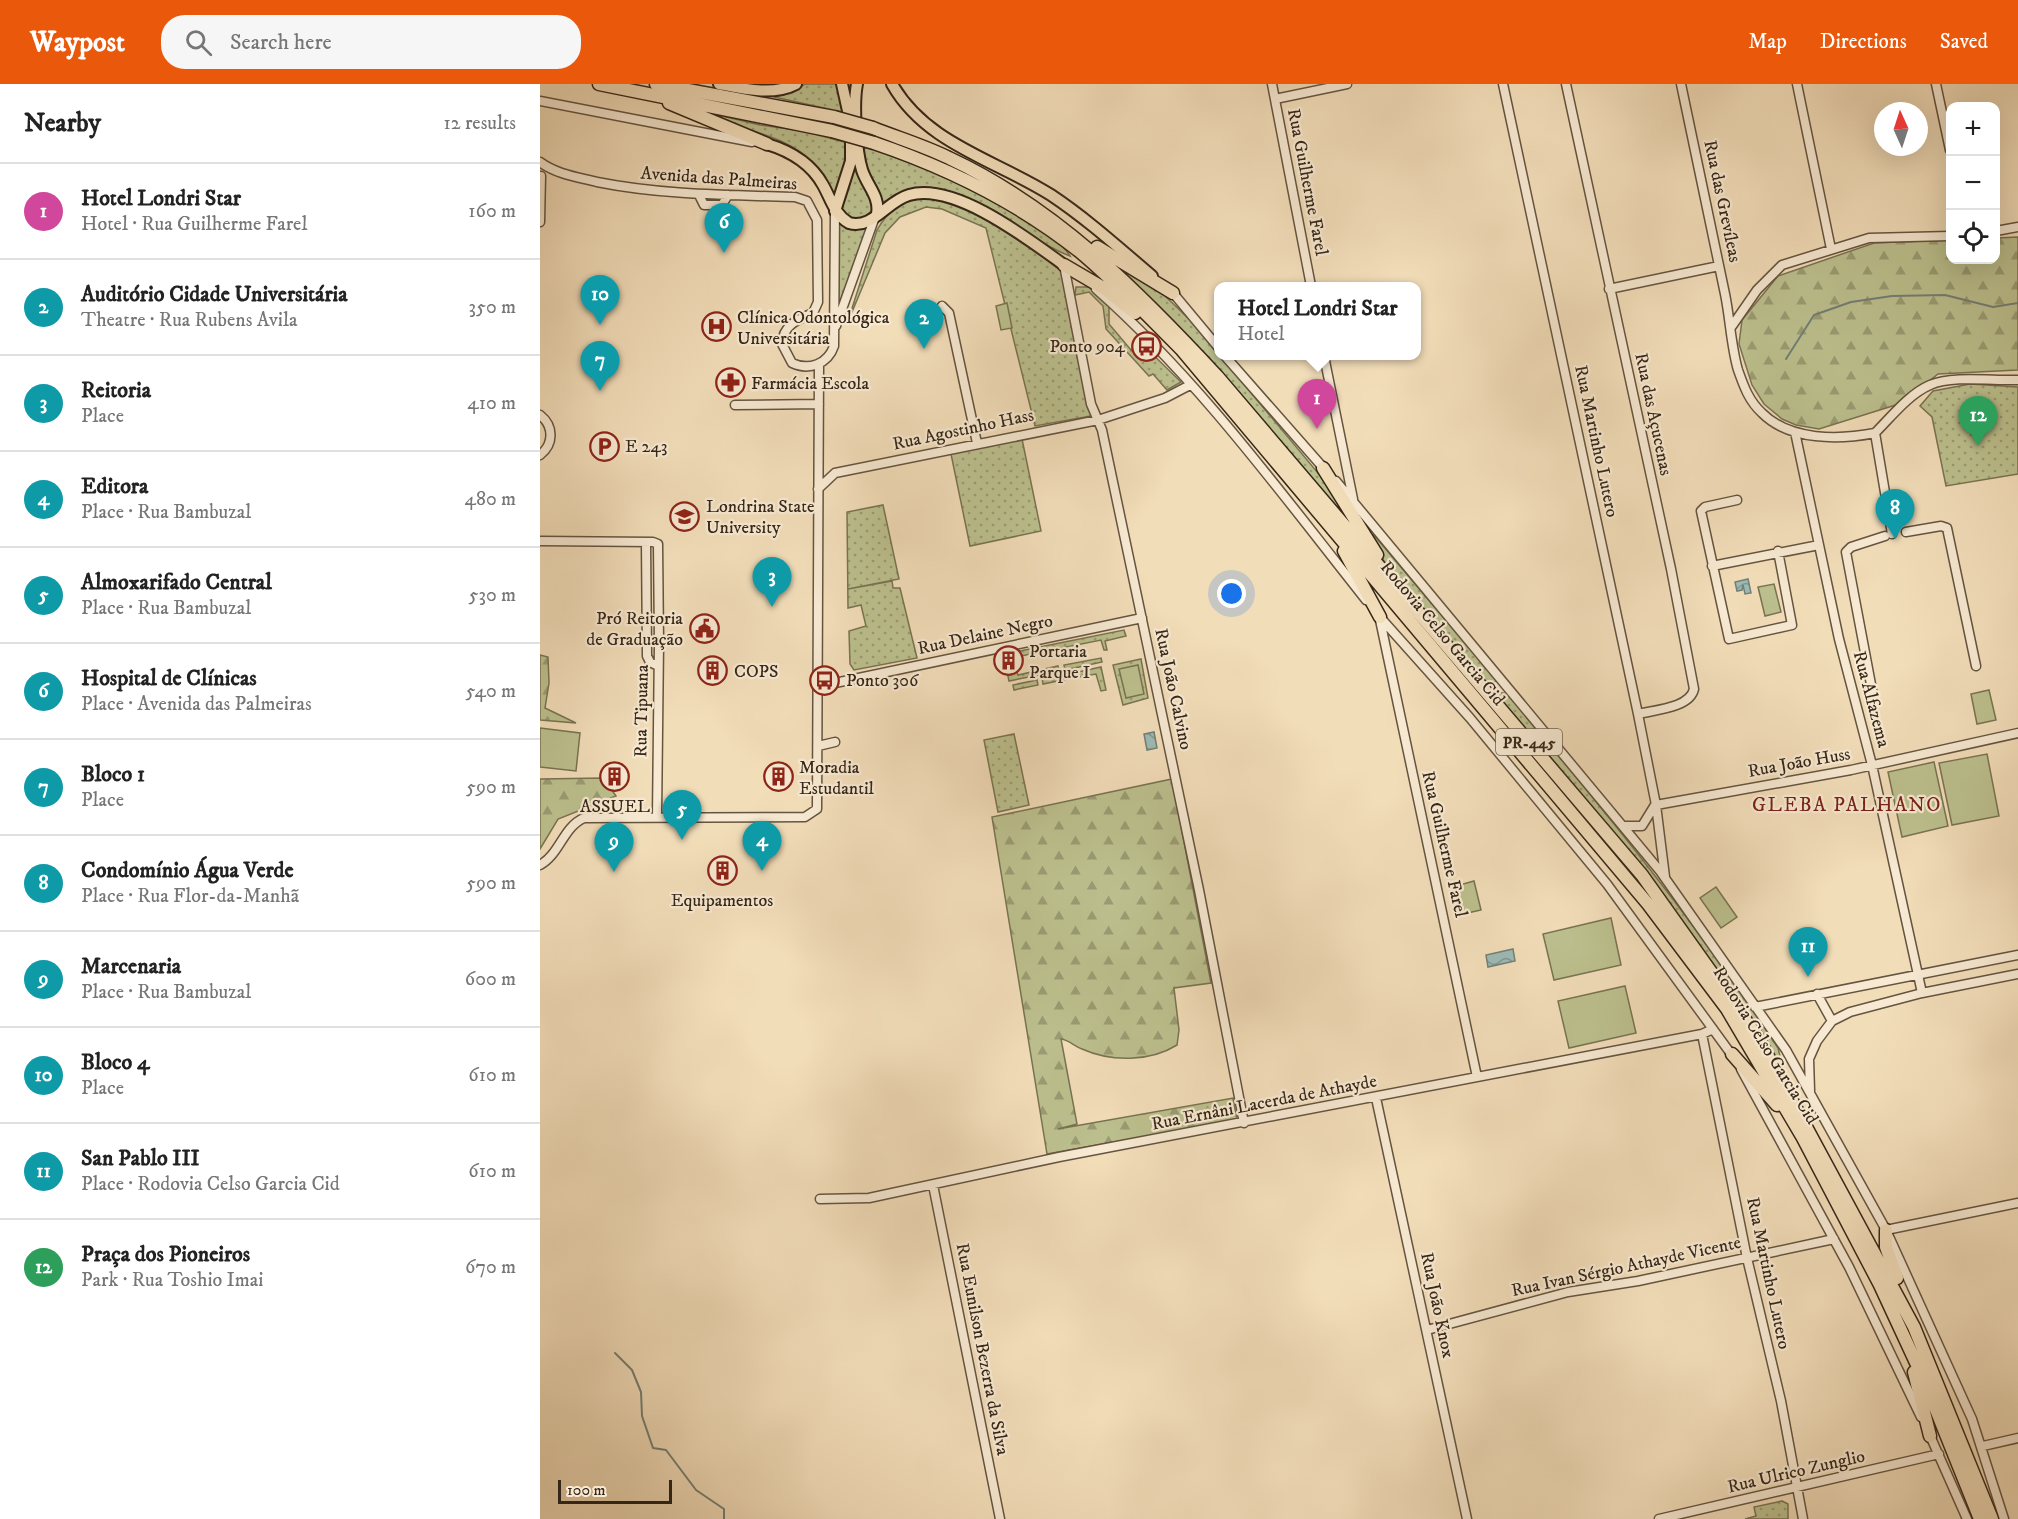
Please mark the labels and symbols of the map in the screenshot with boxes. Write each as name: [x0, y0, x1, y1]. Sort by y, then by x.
north arrow: [1874, 102, 1928, 156]
street label: Rua Guilherme Farel: [1282, 107, 1332, 258]
street label: Rua das Grevíleas: [1698, 138, 1746, 264]
street label: Avenida das Palmeiras: [640, 163, 798, 195]
pin: 6: [704, 204, 744, 253]
pin: 10: [580, 276, 620, 325]
pin: 2: [904, 300, 944, 349]
place label: Clínica Odontológica Universitária: [737, 307, 890, 350]
hospital icon: Clínica Odontológica Universitária: [700, 311, 732, 343]
bus stop icon: Ponto 904: [1130, 330, 1162, 362]
place label: Ponto 904: [1049, 336, 1126, 358]
pin: 7: [580, 342, 620, 391]
street label: Rua das Açucenas: [1629, 351, 1677, 478]
street label: Rua Martinho Lutero: [1569, 363, 1623, 520]
pharmacy icon: Farmácia Escola: [714, 367, 746, 399]
place label: Farmácia Escola: [751, 373, 870, 395]
pin: 1: [1298, 380, 1336, 429]
pin: 12: [1958, 396, 1998, 446]
street label: Rua Agostinho Hass: [891, 404, 1036, 456]
parking icon: E 243: [588, 430, 620, 462]
place label: E 243: [625, 436, 668, 458]
pin: 8: [1876, 490, 1914, 539]
place label: Londrina State University: [706, 496, 814, 539]
school or university icon: Londrina State University: [669, 500, 701, 532]
street label: Rodovia Celso Garcia Cid: [1375, 557, 1509, 711]
pin: 3: [752, 558, 792, 607]
your location: [1217, 579, 1246, 608]
place label: Pró Reitoria de Graduação: [586, 608, 683, 651]
street label: Rua Delaine Negro: [916, 610, 1055, 660]
public building icon: Pró Reitoria de Graduação: [688, 612, 720, 644]
street label: Rua João Calvino: [1149, 626, 1197, 752]
place label: Portaria Parque I: [1029, 641, 1090, 684]
building icon: Portaria Parque I: [992, 645, 1024, 677]
street label: Rua Alfazema: [1848, 649, 1895, 750]
building icon: COPS: [697, 655, 729, 687]
place label: COPS: [734, 661, 778, 683]
street label: Rua Tipuana: [630, 664, 654, 758]
bus stop icon: Ponto 306: [809, 664, 841, 696]
place label: Ponto 306: [846, 670, 919, 692]
road number: PR-445: [1496, 729, 1562, 755]
street label: Rua João Huss: [1746, 743, 1852, 783]
place label: Moradia Estudantil: [799, 757, 875, 800]
building icon: ASSUEL: [599, 761, 631, 793]
building icon: Moradia Estudantil: [762, 761, 794, 793]
street label: Rua Guilherme Farel: [1416, 769, 1472, 920]
pin: 5: [662, 790, 702, 840]
district label: GLEBA PALHANO: [1752, 793, 1942, 818]
place label: ASSUEL: [580, 796, 650, 818]
pin: 9: [594, 822, 634, 872]
pin: 4: [742, 822, 782, 871]
building icon: Equipamentos: [706, 855, 738, 887]
place label: Equipamentos: [671, 890, 773, 912]
pin: 11: [1788, 928, 1828, 977]
street label: Rodovia Celso Garcia Cid: [1708, 962, 1823, 1129]
street label: Rua Ernâni Lacerda de Athayde: [1150, 1070, 1379, 1136]
street label: Rua Martinho Lutero: [1741, 1195, 1795, 1352]
street label: Rua Ivan Sérgio Athayde Vicente: [1509, 1232, 1743, 1302]
street label: Rua Eunilson Bezerra da Silva: [951, 1241, 1013, 1457]
street label: Rua João Knox: [1415, 1250, 1459, 1360]
street label: Rua Ulrico Zunglio: [1725, 1445, 1867, 1498]
scale bar: [558, 1477, 672, 1504]

